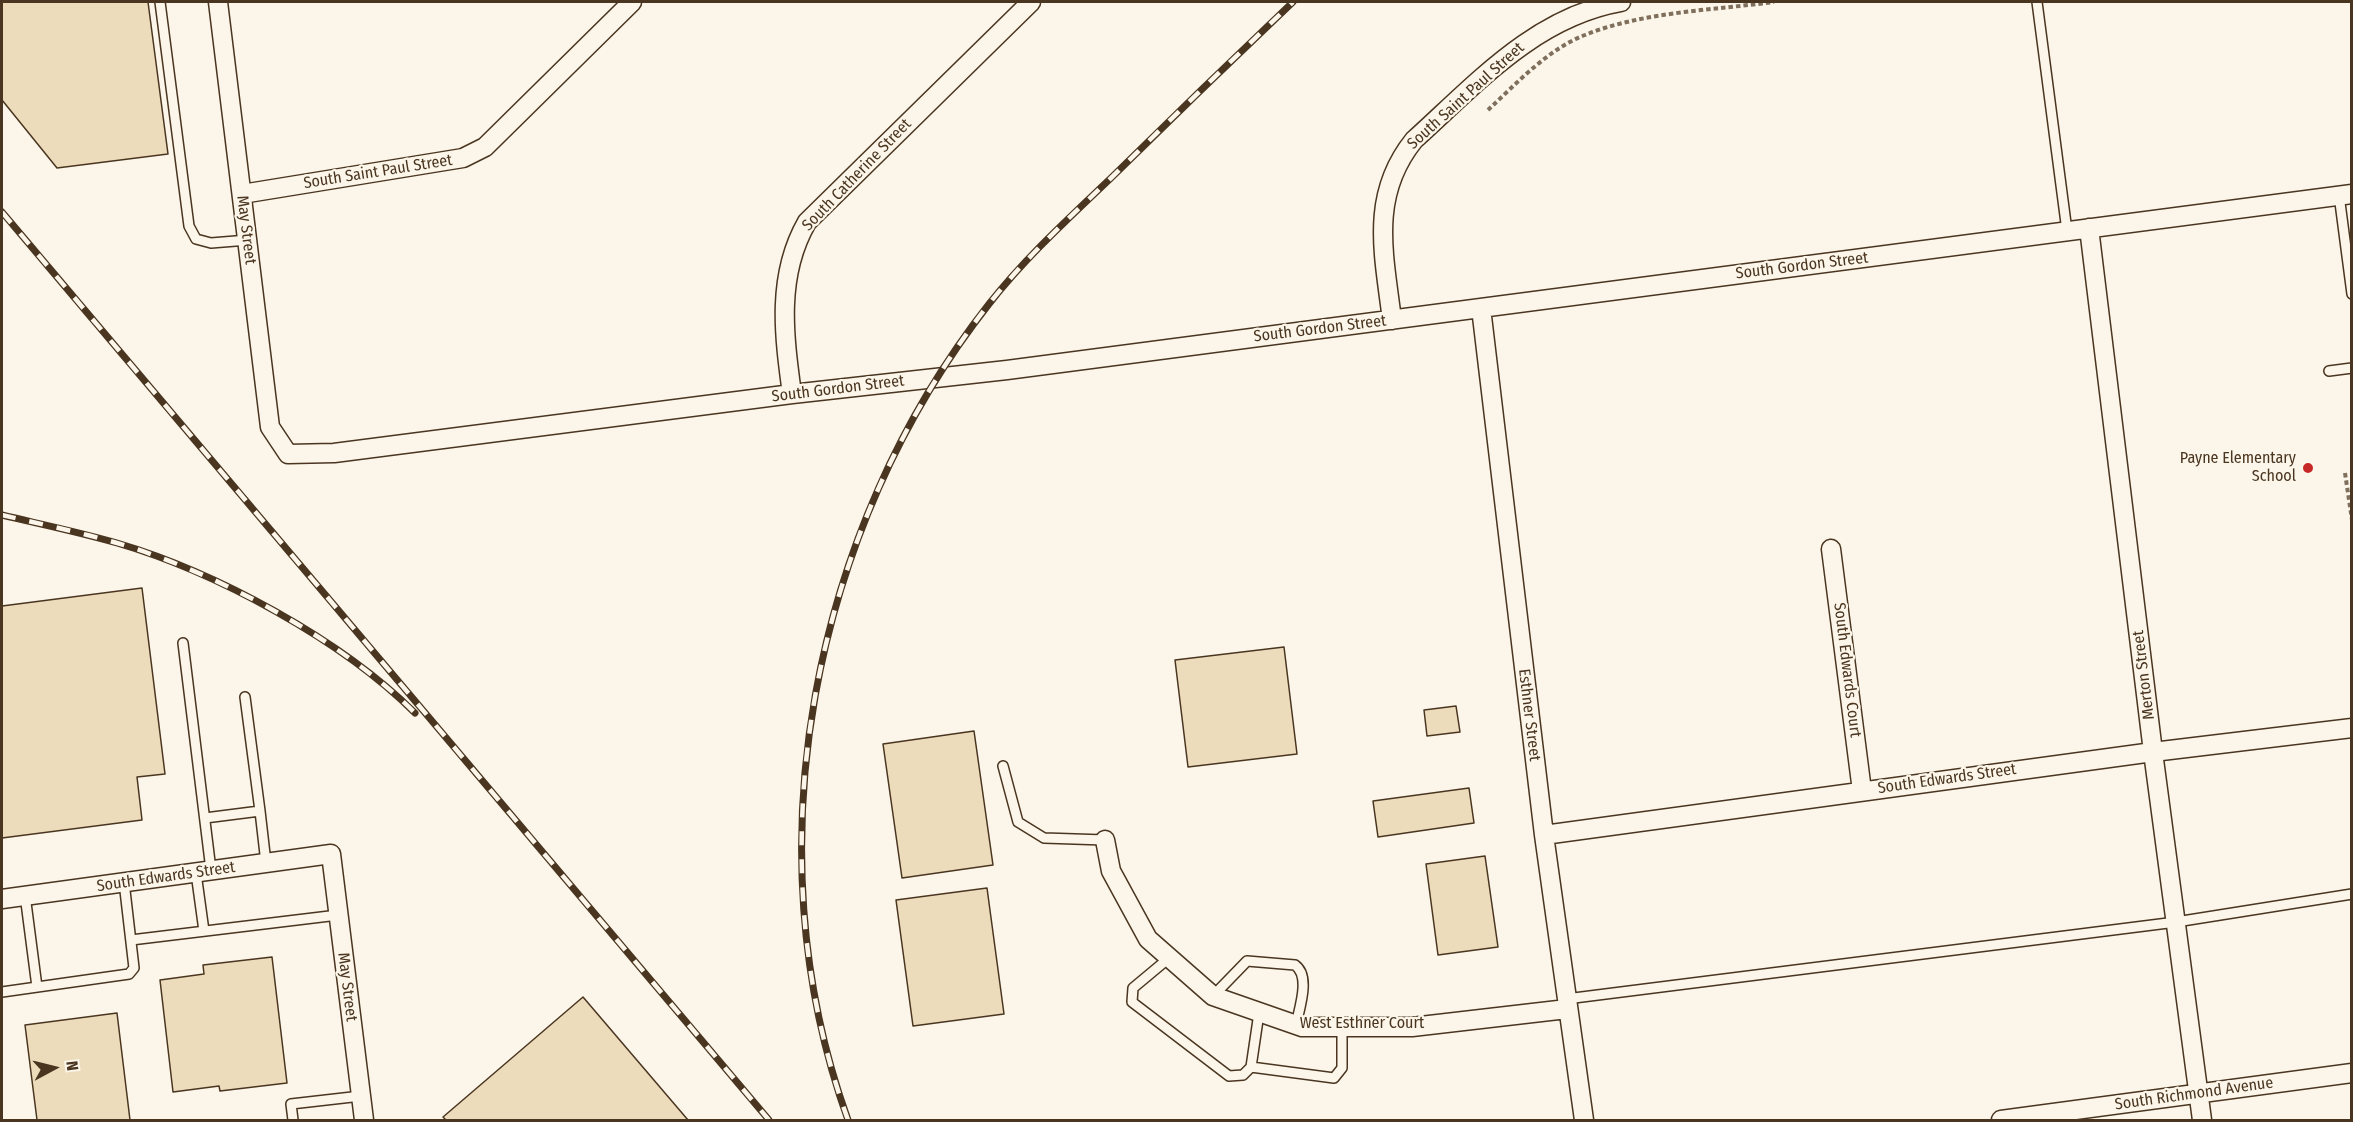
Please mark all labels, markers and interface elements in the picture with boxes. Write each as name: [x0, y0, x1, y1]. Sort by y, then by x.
street label: South Saint Paul Street: [1404, 39, 1528, 153]
street label: South Catherine Street: [798, 115, 916, 235]
street label: South Saint Paul Street: [302, 151, 454, 193]
street label: May Street: [232, 194, 260, 266]
street label: South Gordon Street: [1735, 248, 1869, 284]
street label: South Gordon Street: [1253, 311, 1387, 347]
street label: South Gordon Street: [771, 371, 905, 407]
place label: Payne Elementary School: [2180, 449, 2296, 487]
marker: Payne Elementary School: [2301, 461, 2315, 475]
street label: South Edwards Court: [1829, 601, 1865, 739]
street label: Merton Street: [2129, 629, 2159, 721]
street label: Esthner Street: [1514, 668, 1544, 762]
street label: South Edwards Street: [1877, 760, 2017, 798]
street label: South Edwards Street: [96, 858, 236, 896]
street label: May Street: [333, 951, 361, 1023]
street label: West Esthner Court: [1300, 1014, 1424, 1034]
north arrow: [24, 1038, 84, 1098]
text: N: [62, 1060, 82, 1072]
street label: South Richmond Avenue: [2114, 1073, 2274, 1115]

